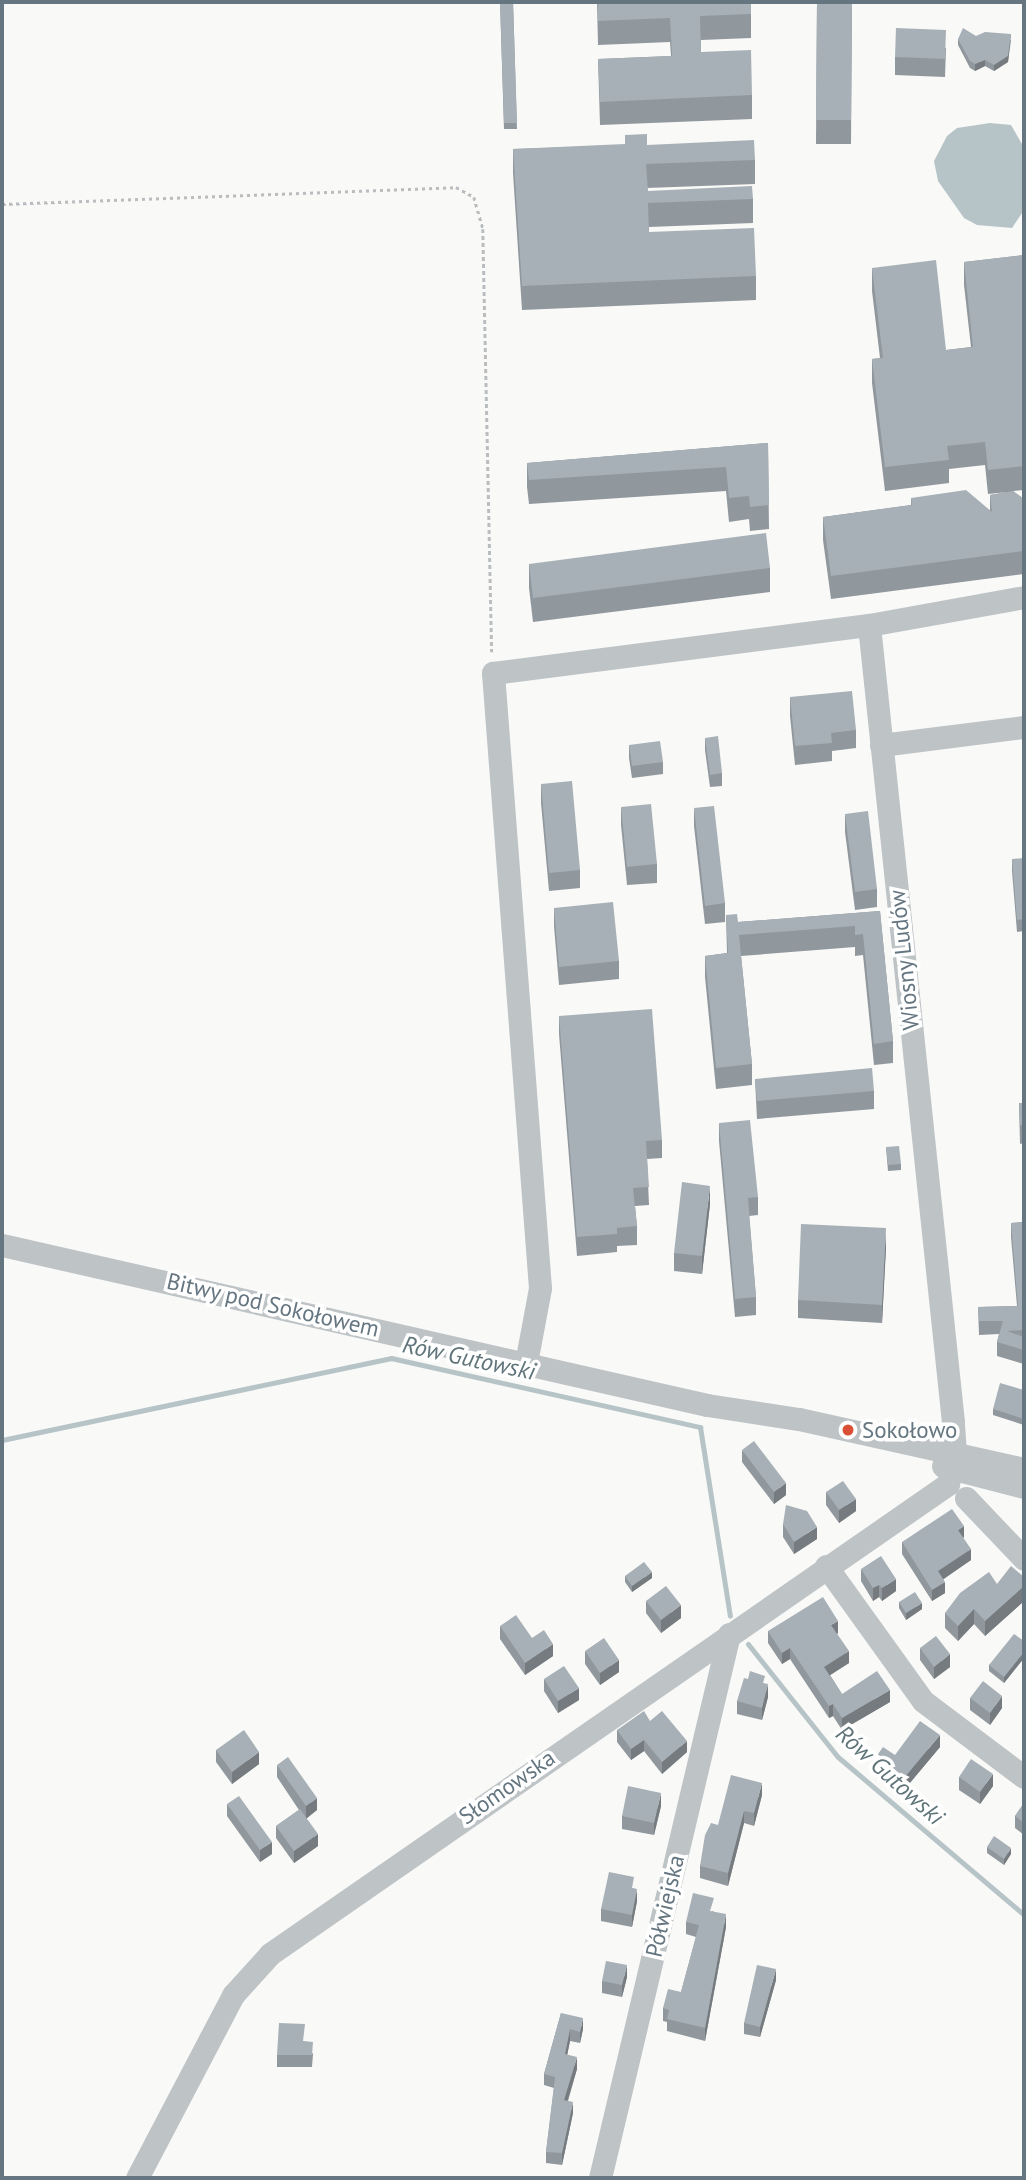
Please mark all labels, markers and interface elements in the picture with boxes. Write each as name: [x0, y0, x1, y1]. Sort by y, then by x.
street label: Wiosny Ludów: [883, 888, 925, 1032]
street label: Bitwy pod Sokołowem: [164, 1267, 382, 1343]
water label: Rów Gutowski: [400, 1330, 538, 1386]
place label: Sokołowo: [862, 1416, 957, 1444]
marker: Sokołowo: [840, 1422, 856, 1438]
water label: Rów Gutowski: [830, 1719, 950, 1831]
street label: Słomowska: [454, 1744, 560, 1830]
street label: Półwiejska: [640, 1852, 690, 1960]

